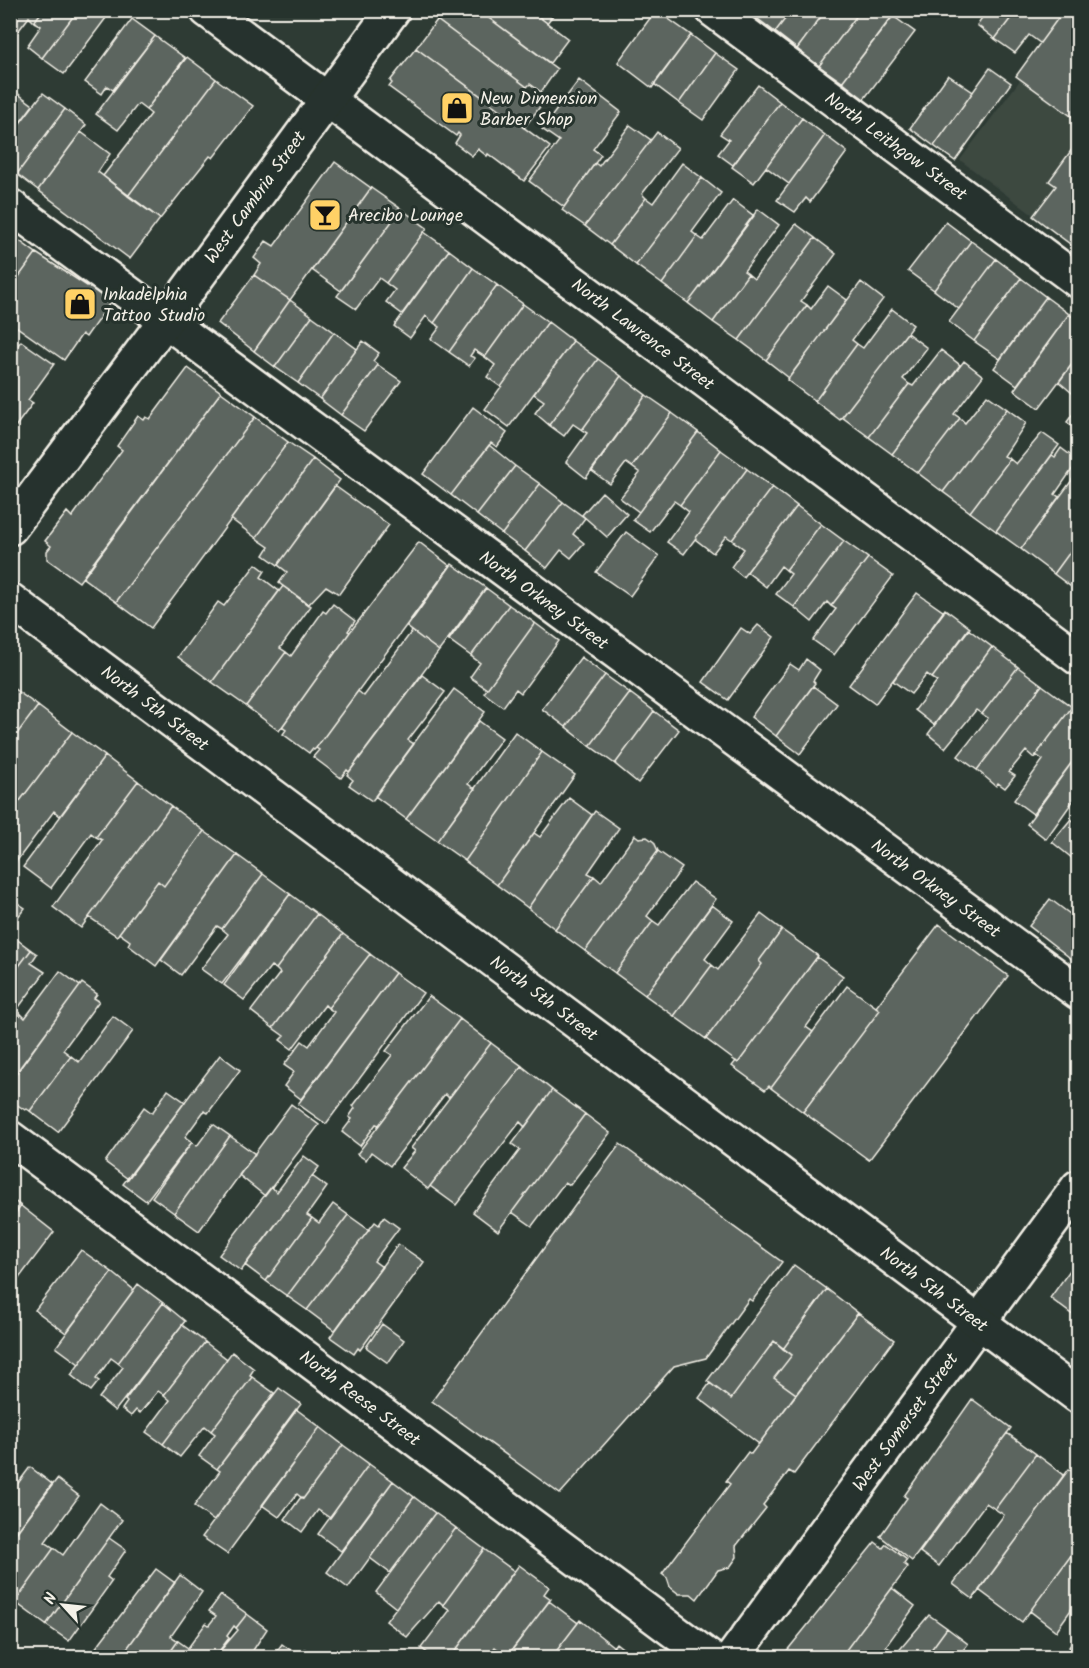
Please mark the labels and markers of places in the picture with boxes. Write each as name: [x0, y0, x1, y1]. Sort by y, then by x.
place label: New Dimension Barber Shop: [480, 85, 597, 135]
shop icon: New Dimension Barber Shop: [439, 90, 475, 126]
bar icon: Arecibo Lounge: [307, 197, 343, 233]
place label: Arecibo Lounge: [348, 202, 463, 231]
place label: Inkadelphia Tattoo Studio: [103, 281, 205, 331]
shop icon: Inkadelphia Tattoo Studio: [62, 286, 98, 322]

